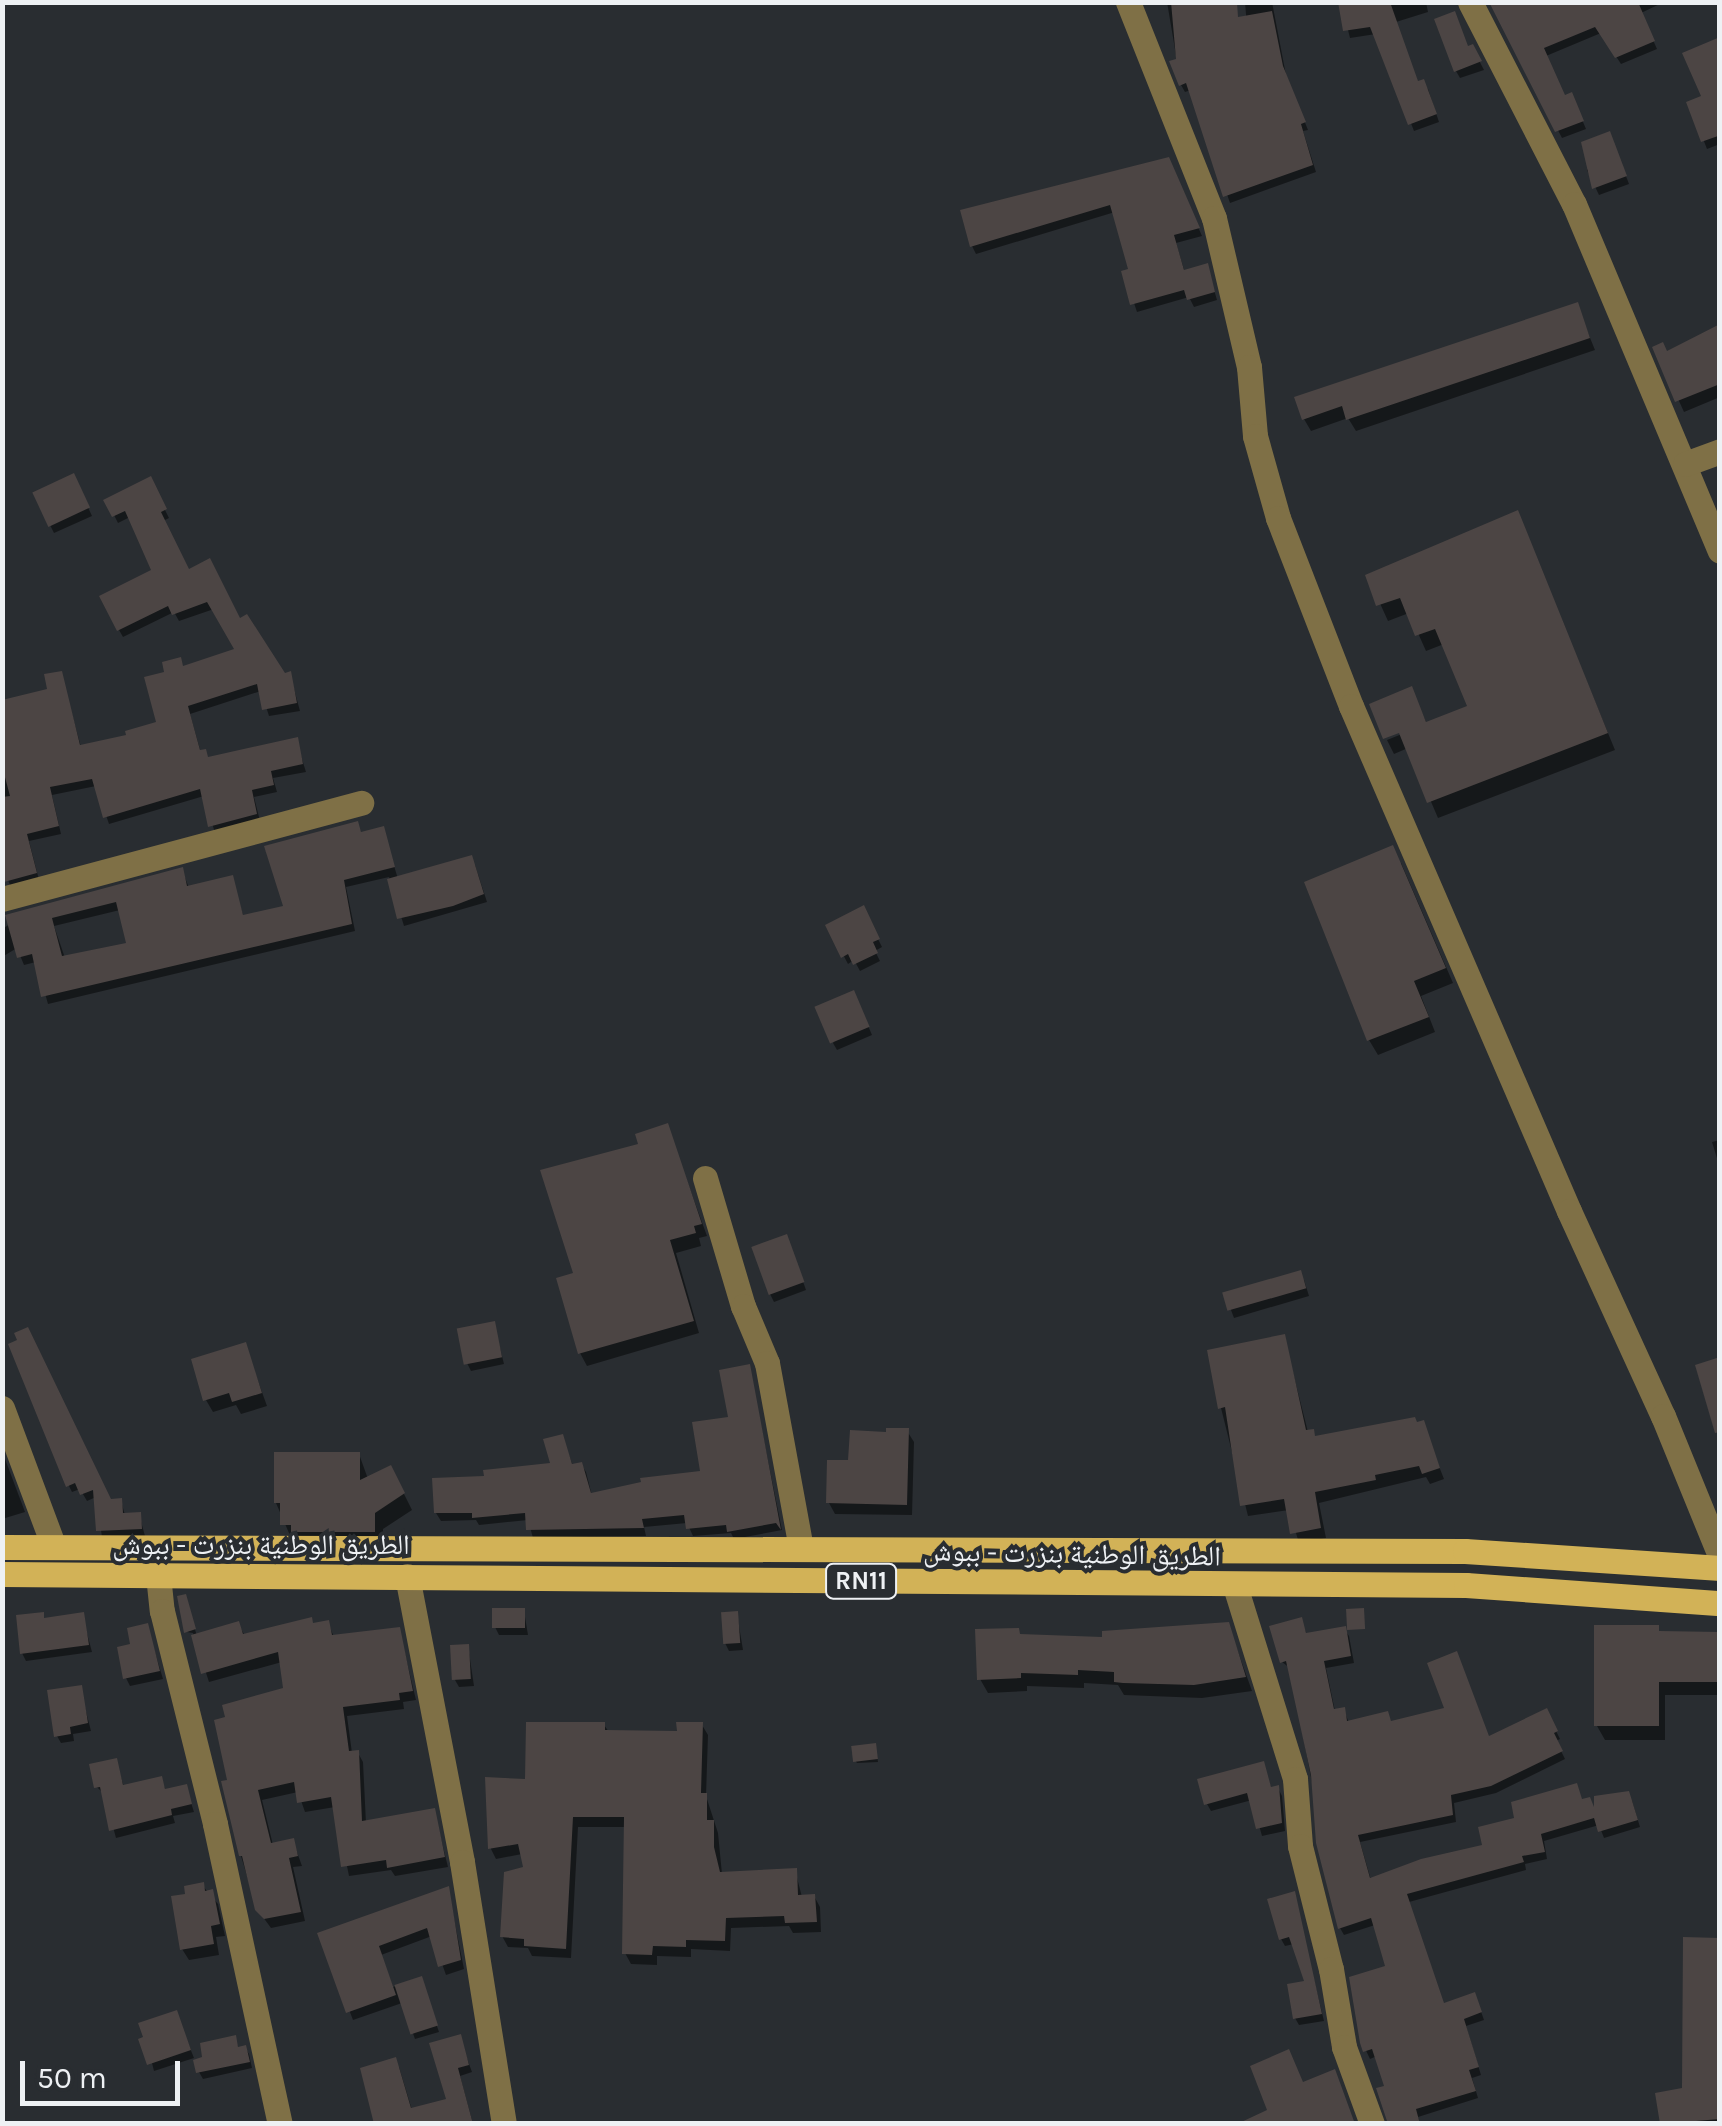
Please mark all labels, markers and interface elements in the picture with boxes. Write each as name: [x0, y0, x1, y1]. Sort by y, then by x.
street label: الطريق الوطنية بنزرت - ببوش: [112, 1528, 410, 1562]
street label: الطريق الوطنية بنزرت - ببوش: [923, 1535, 1221, 1573]
road number: RN11: [824, 1561, 898, 1601]
scale bar: [25, 2041, 185, 2103]
text: 50 m: [37, 2060, 107, 2096]

